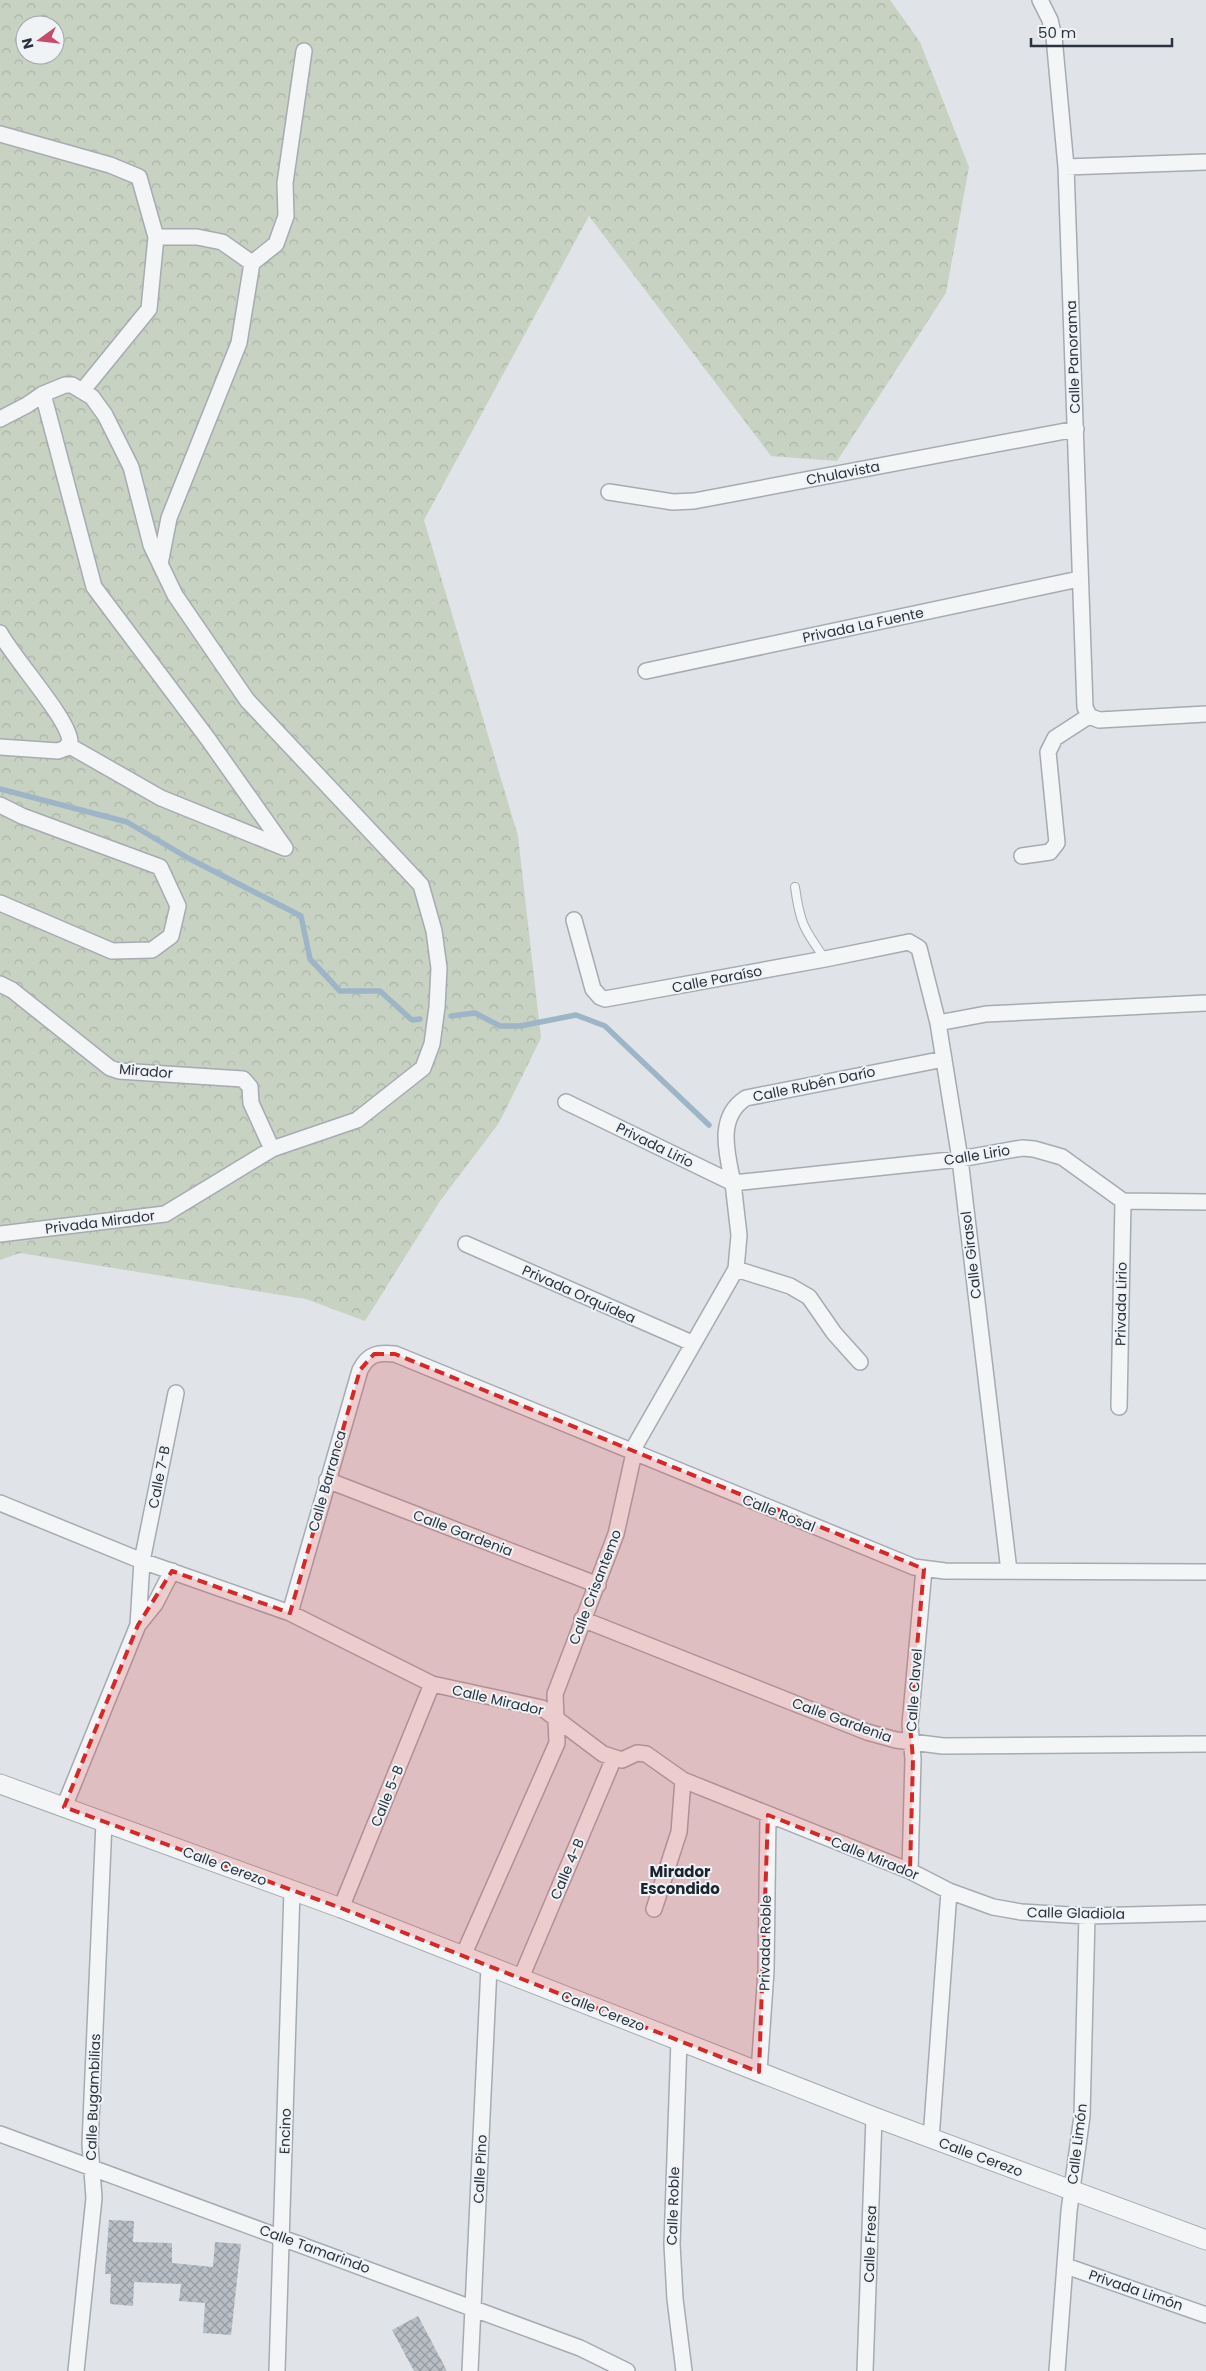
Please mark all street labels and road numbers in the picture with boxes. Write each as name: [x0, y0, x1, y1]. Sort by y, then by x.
street label: Calle Panorama: [1061, 300, 1085, 414]
street label: Chulavista: [804, 456, 882, 490]
street label: Privada La Fuente: [801, 602, 926, 648]
street label: Calle Paraíso: [670, 960, 764, 998]
street label: Mirador: [118, 1059, 174, 1083]
street label: Calle Rubén Darío: [751, 1061, 877, 1107]
street label: Privada Lirio: [613, 1118, 697, 1172]
street label: Calle Lirio: [942, 1140, 1012, 1170]
street label: Privada Mirador: [44, 1205, 156, 1239]
street label: Calle Girasol: [956, 1210, 986, 1300]
street label: Privada Orquídea: [519, 1260, 639, 1328]
street label: Privada Lirio: [1110, 1262, 1132, 1346]
street label: Calle Barranca: [303, 1428, 351, 1534]
street label: Calle 7-B: [143, 1444, 175, 1510]
street label: Calle Rosal: [739, 1489, 819, 1537]
street label: Calle Gardenia: [410, 1505, 516, 1561]
street label: Calle Crisantemo: [564, 1526, 626, 1648]
street label: Calle Clavel: [901, 1648, 927, 1732]
street label: Calle Mirador: [450, 1680, 546, 1720]
street label: Calle Gardenia: [789, 1693, 895, 1747]
street label: Calle 5-B: [366, 1762, 408, 1830]
street label: Calle Mirador: [828, 1831, 922, 1885]
street label: Calle 4-B: [545, 1835, 589, 1903]
street label: Calle Cerezo: [180, 1842, 270, 1891]
street label: Privada Roble: [754, 1895, 776, 1991]
street label: Calle Gladiola: [1027, 1902, 1125, 1924]
street label: Calle Cerezo: [558, 1986, 648, 2036]
street label: Calle Bugambilias: [81, 2033, 105, 2161]
street label: Calle Limón: [1062, 2102, 1092, 2186]
street label: Encino: [274, 2108, 296, 2154]
street label: Calle Cerezo: [936, 2133, 1026, 2182]
street label: Calle Pino: [468, 2134, 492, 2204]
street label: Calle Roble: [662, 2166, 684, 2246]
street label: Calle Fresa: [859, 2205, 881, 2283]
street label: Calle Tamarindo: [257, 2220, 373, 2278]
street label: Privada Limón: [1086, 2264, 1186, 2316]

